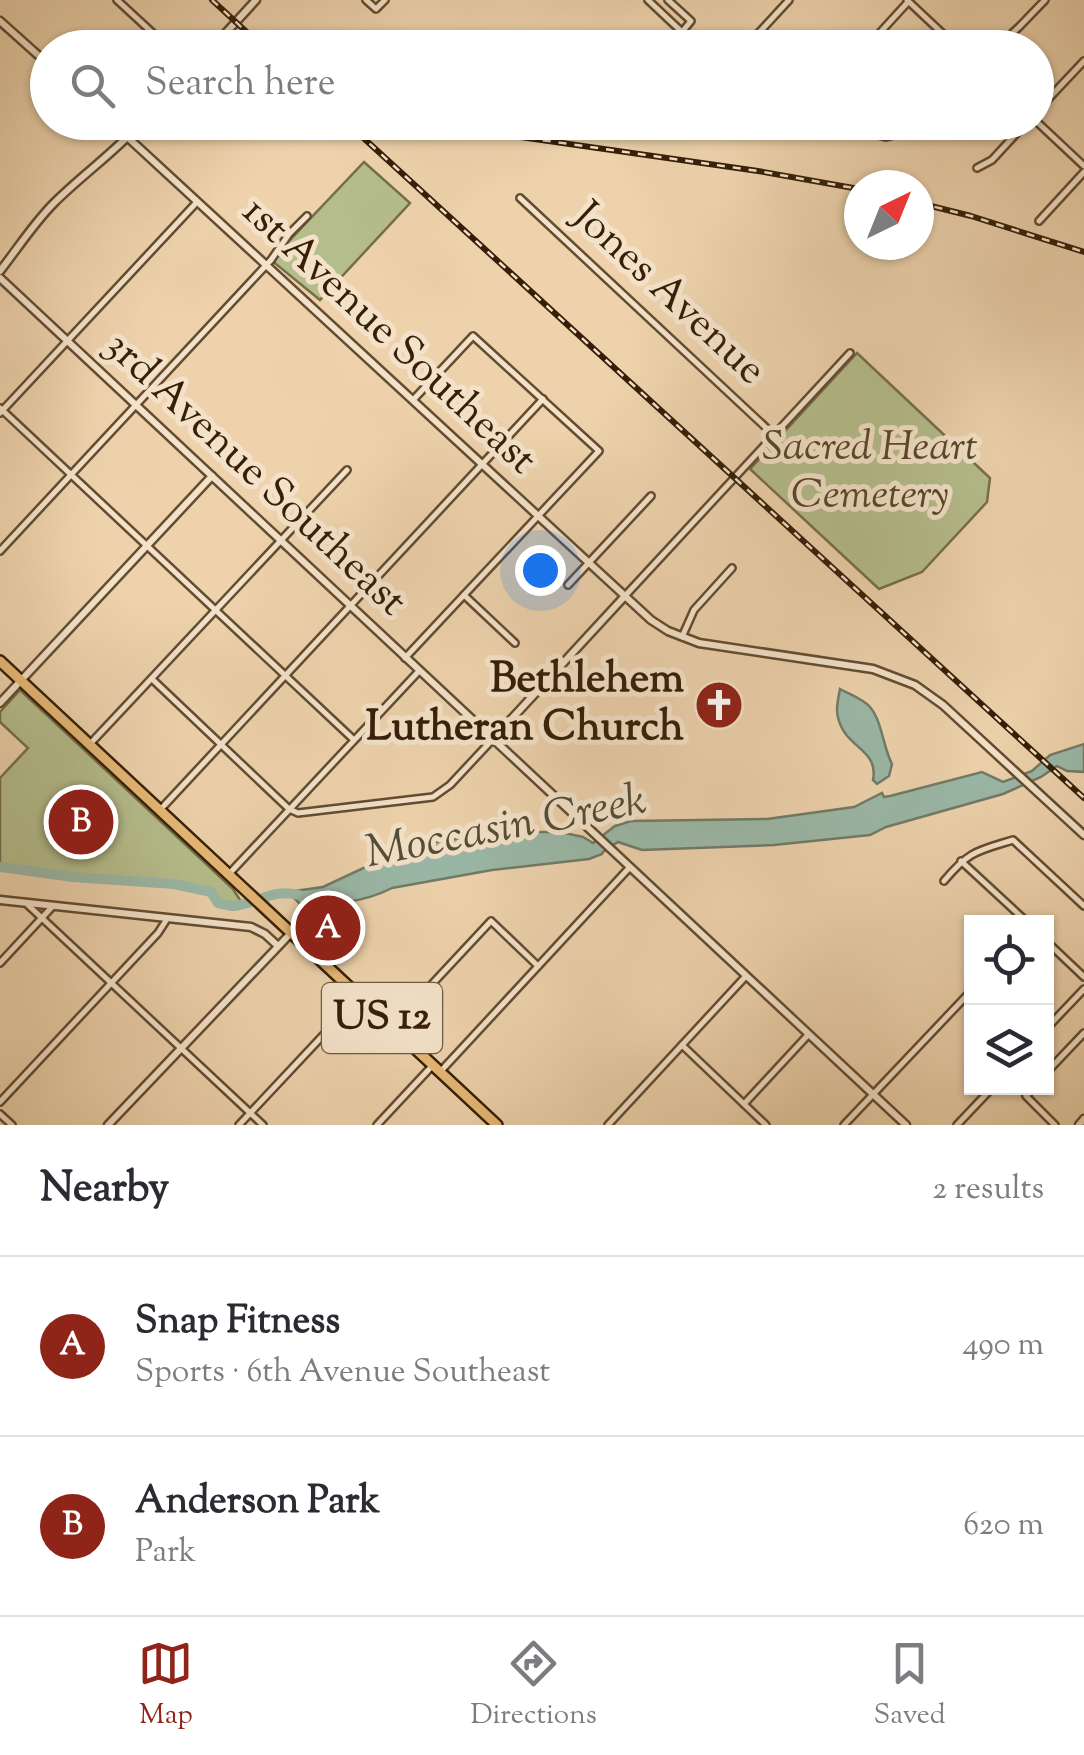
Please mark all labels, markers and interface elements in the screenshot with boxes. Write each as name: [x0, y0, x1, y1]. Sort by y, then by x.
search box: [30, 30, 1054, 140]
icon: search: [65, 58, 120, 113]
text: Search here: [145, 58, 336, 112]
north arrow: [844, 170, 934, 260]
street label: 1st Avenue Southeast: [227, 184, 549, 490]
street label: Jones Avenue: [557, 188, 778, 400]
street label: 3rd Avenue Southeast: [89, 318, 419, 632]
park label: Sacred Heart Cemetery: [762, 419, 978, 527]
your location: [515, 545, 566, 596]
place label: Bethlehem Lutheran Church: [366, 651, 684, 759]
church icon: Bethlehem Lutheran Church: [693, 679, 745, 731]
water label: Moccasin Creek: [360, 770, 652, 888]
pin: B: [48, 784, 114, 860]
pin: A: [296, 890, 360, 966]
map controls: [964, 915, 1054, 1095]
button: locate: [964, 915, 1054, 1005]
road number: US 12: [322, 983, 442, 1053]
button: layers: [964, 1005, 1054, 1095]
text: Nearby: [40, 1160, 169, 1220]
text: 2 results: [932, 1167, 1044, 1213]
text: Snap Fitness: [135, 1296, 340, 1350]
text: A: [60, 1323, 85, 1369]
text: 490 m: [962, 1323, 1044, 1369]
text: Sports · 6th Avenue Southeast: [135, 1350, 550, 1396]
text: Anderson Park: [135, 1476, 380, 1530]
text: B: [62, 1503, 83, 1549]
text: 620 m: [963, 1503, 1044, 1549]
text: Park: [135, 1530, 196, 1576]
tab: Map: [138, 1636, 193, 1736]
tab: Directions: [470, 1636, 597, 1736]
tab: Saved: [874, 1636, 946, 1736]

